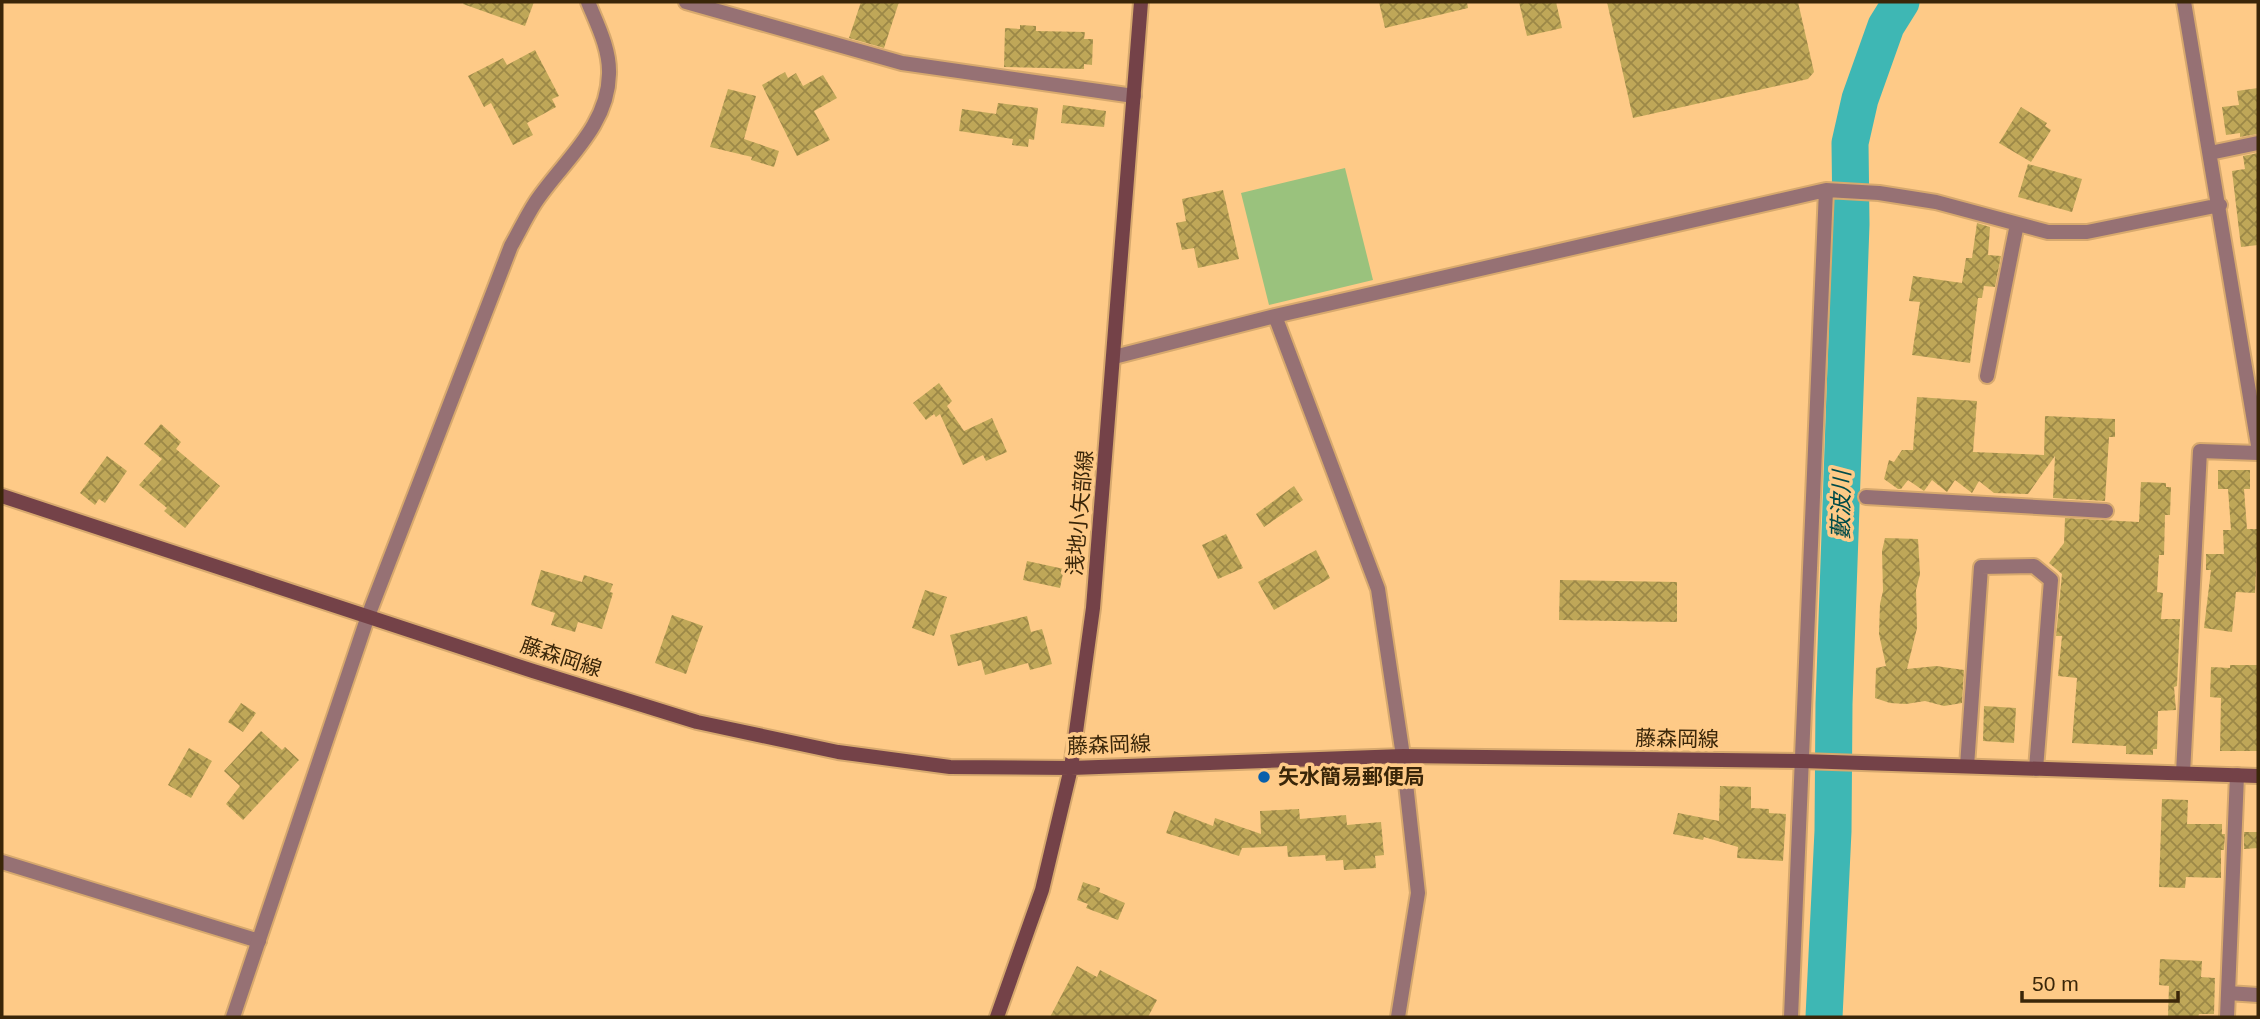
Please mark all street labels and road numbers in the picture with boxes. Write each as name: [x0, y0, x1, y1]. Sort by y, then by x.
street label: 浅地小矢部線: [1063, 449, 1096, 577]
street label: 藤森岡線: [518, 633, 605, 680]
street label: 藤森岡線: [1635, 726, 1719, 751]
street label: 藤森岡線: [1067, 732, 1151, 757]

